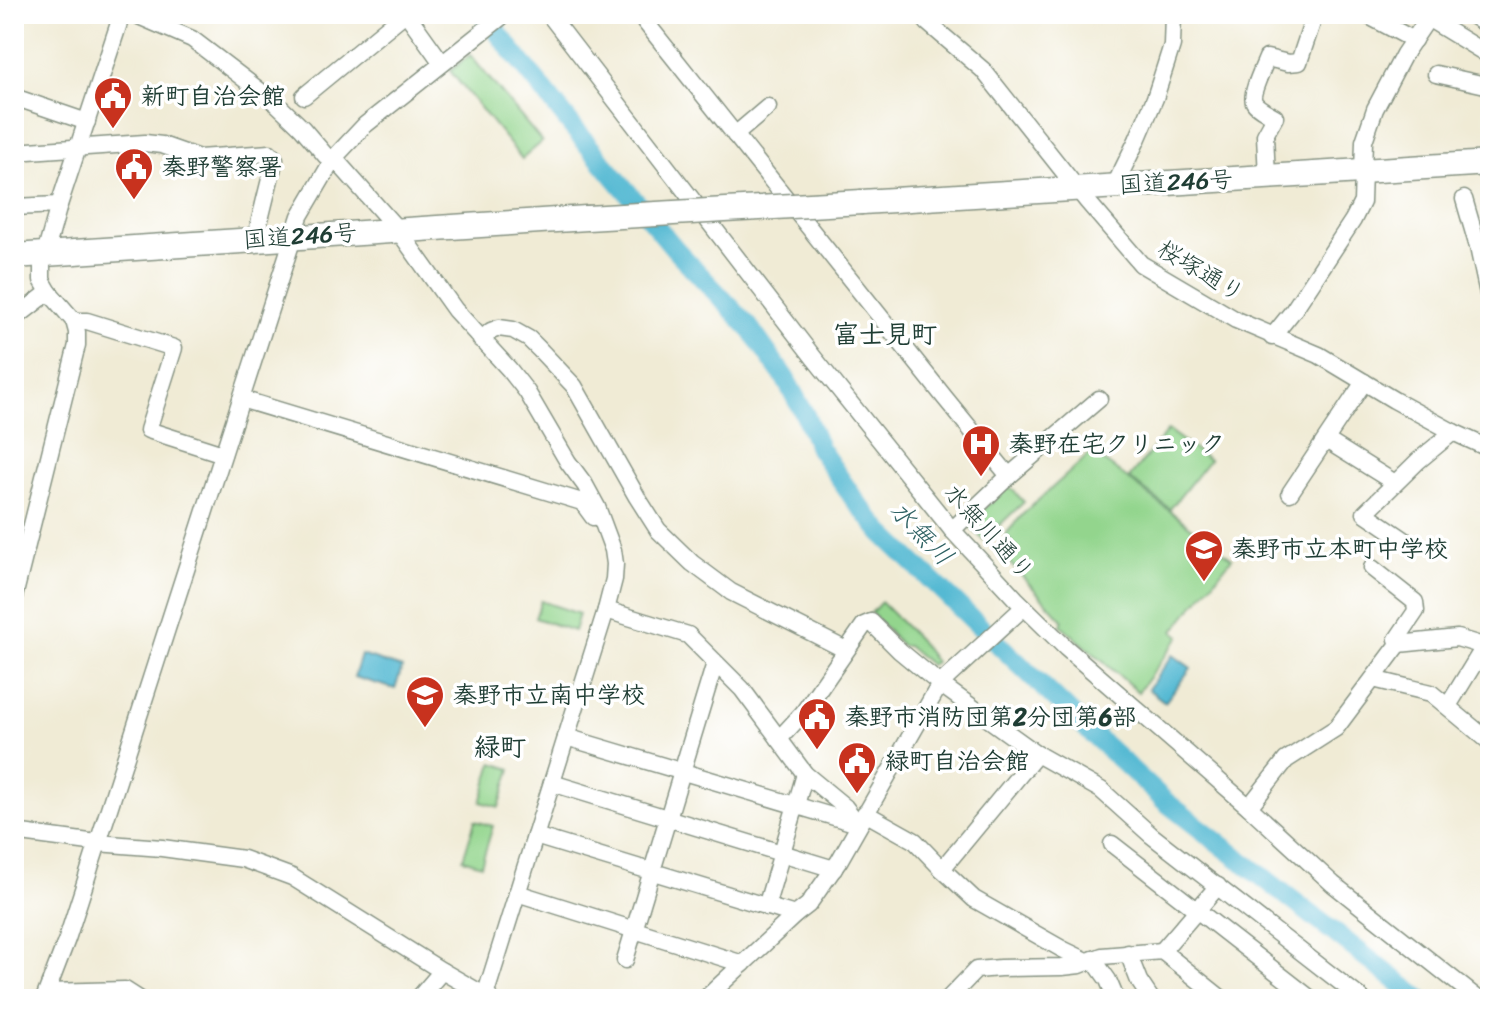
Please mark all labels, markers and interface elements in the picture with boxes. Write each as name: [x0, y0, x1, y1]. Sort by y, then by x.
public building icon: 新町自治会館: [92, 75, 134, 130]
place label: 新町自治会館: [141, 75, 285, 117]
public building icon: 秦野警察署: [113, 146, 155, 201]
place label: 秦野警察署: [162, 146, 282, 188]
street label: 国道246号: [1118, 158, 1234, 206]
street label: 国道246号: [241, 211, 359, 261]
street label: 桜塚通り: [1149, 228, 1253, 314]
district label: 富士見町: [833, 311, 937, 357]
hospital icon: 秦野在宅クリニック: [960, 423, 1002, 478]
place label: 秦野在宅クリニック: [1009, 423, 1225, 465]
street label: 水無川通り: [933, 473, 1045, 591]
water label: 水無川: [878, 489, 966, 577]
school or university icon: 秦野市立本町中学校: [1183, 528, 1225, 583]
place label: 秦野市立本町中学校: [1232, 528, 1448, 570]
school or university icon: 秦野市立南中学校: [404, 674, 446, 729]
place label: 秦野市立南中学校: [453, 674, 645, 716]
public building icon: 秦野市消防団第2分団第6部: [796, 696, 838, 751]
place label: 秦野市消防団第2分団第6部: [845, 696, 1136, 738]
district label: 緑町: [474, 724, 526, 770]
public building icon: 緑町自治会館: [836, 740, 878, 795]
place label: 緑町自治会館: [885, 740, 1029, 782]

